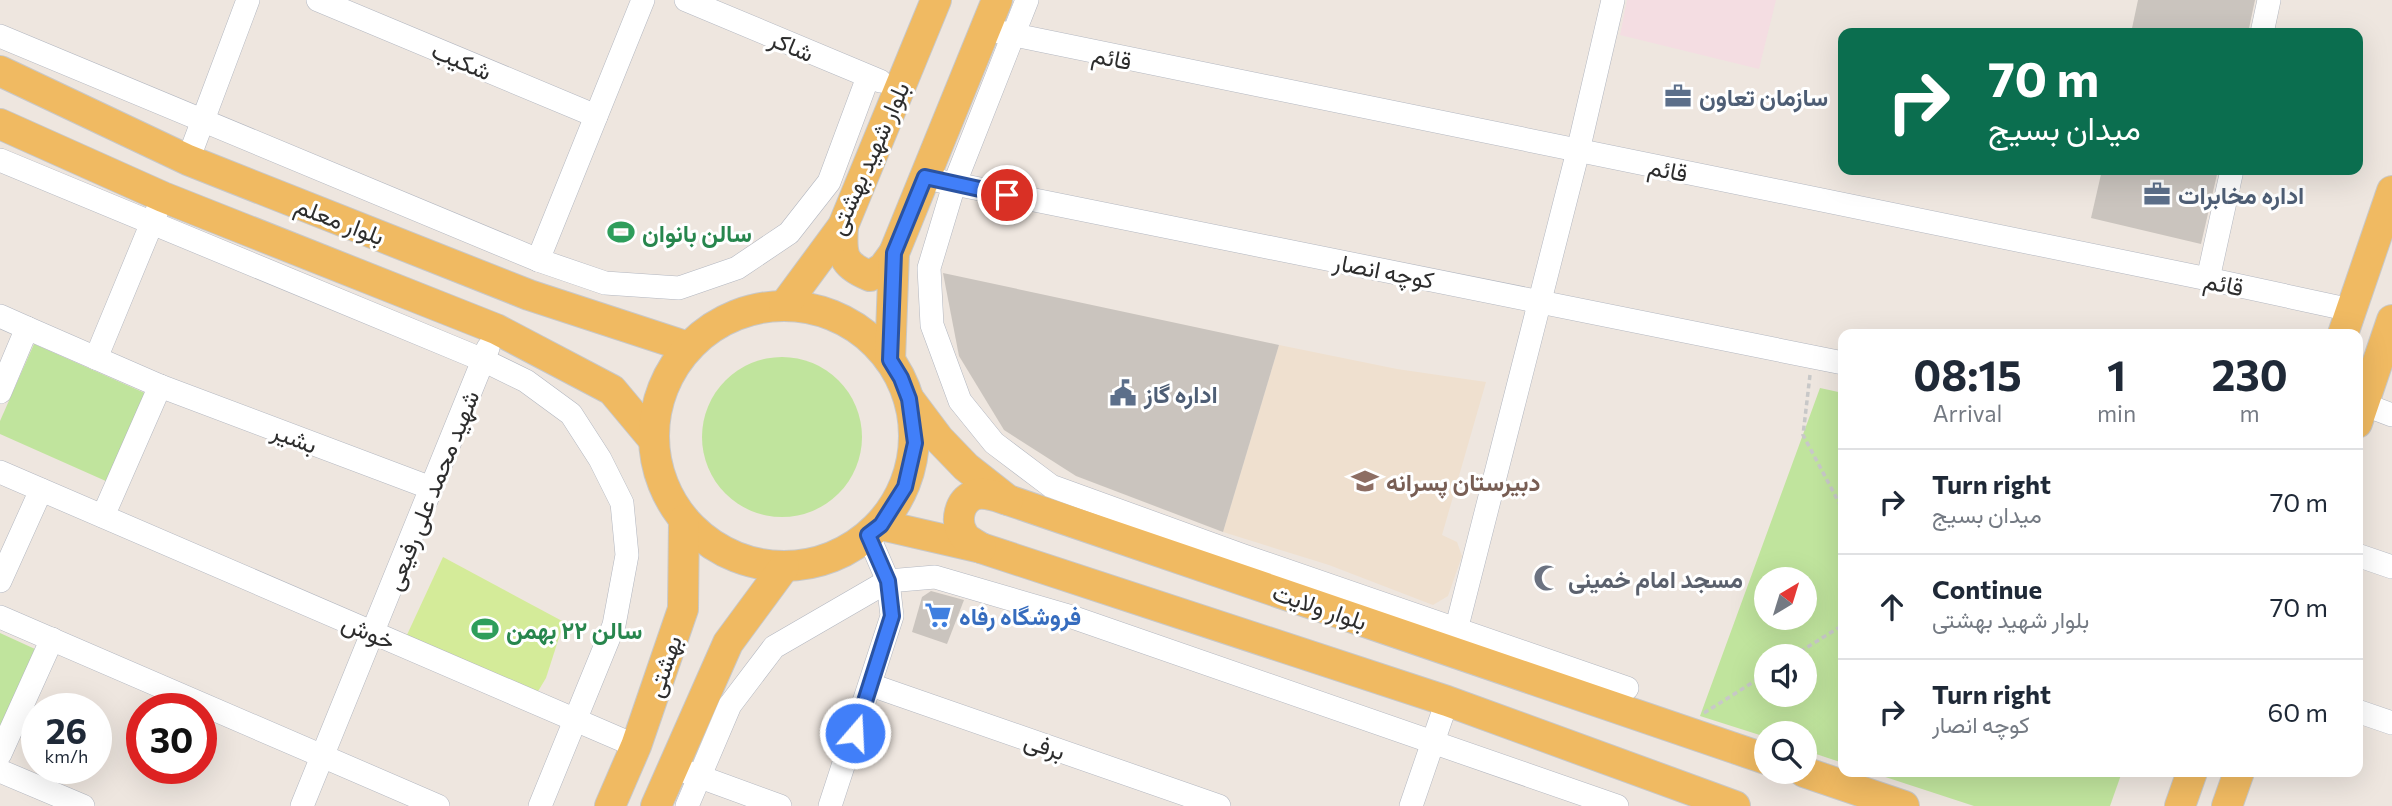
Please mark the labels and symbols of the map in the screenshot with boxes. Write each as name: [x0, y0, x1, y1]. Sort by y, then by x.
street label: شاکر: [764, 22, 818, 69]
street label: شکیب: [427, 35, 496, 86]
street label: قائم: [1089, 39, 1134, 78]
street label: بلوار شهید بهشتی: [821, 77, 916, 240]
office icon: سازمان تعاون: [1663, 81, 1693, 111]
place label: سازمان تعاون: [1699, 82, 1828, 113]
street label: قائم: [1645, 151, 1690, 190]
pin: [977, 165, 1037, 225]
office icon: اداره مخابرات: [2142, 179, 2172, 209]
place label: اداره مخابرات: [2178, 180, 2304, 211]
street label: بلوار معلم: [290, 190, 389, 253]
sports icon: سالن بانوان: [606, 217, 636, 247]
place label: سالن بانوان: [642, 218, 752, 249]
street label: کوچه انصار: [1330, 246, 1437, 297]
street label: قائم: [2201, 265, 2246, 304]
public building icon: اداره گاز: [1108, 378, 1138, 408]
place label: اداره گاز: [1143, 379, 1218, 410]
street label: شهید محمد علی رفیعی: [378, 386, 486, 595]
street label: بشیر: [267, 415, 322, 461]
school or university icon: دبیرستان پسرانه: [1350, 466, 1380, 496]
place label: دبیرستان پسرانه: [1386, 467, 1541, 499]
mosque icon: مسجد امام خمینی: [1532, 563, 1562, 593]
place label: مسجد امام خمینی: [1568, 564, 1743, 596]
north arrow: [1754, 567, 1816, 630]
street label: بلوار ولایت: [1268, 576, 1371, 638]
supermarket icon: فروشگاه رفاه: [923, 600, 953, 630]
place label: فروشگاه رفاه: [959, 601, 1081, 632]
street label: خوش: [337, 607, 400, 657]
sports icon: سالن ۲۲ بهمن: [470, 614, 500, 644]
place label: سالن ۲۲ بهمن: [506, 615, 642, 646]
street label: بهشتی: [639, 631, 689, 701]
speed limit sign: 30: [126, 693, 217, 784]
position arrow: [818, 696, 892, 770]
street label: برفی: [1020, 725, 1069, 767]

